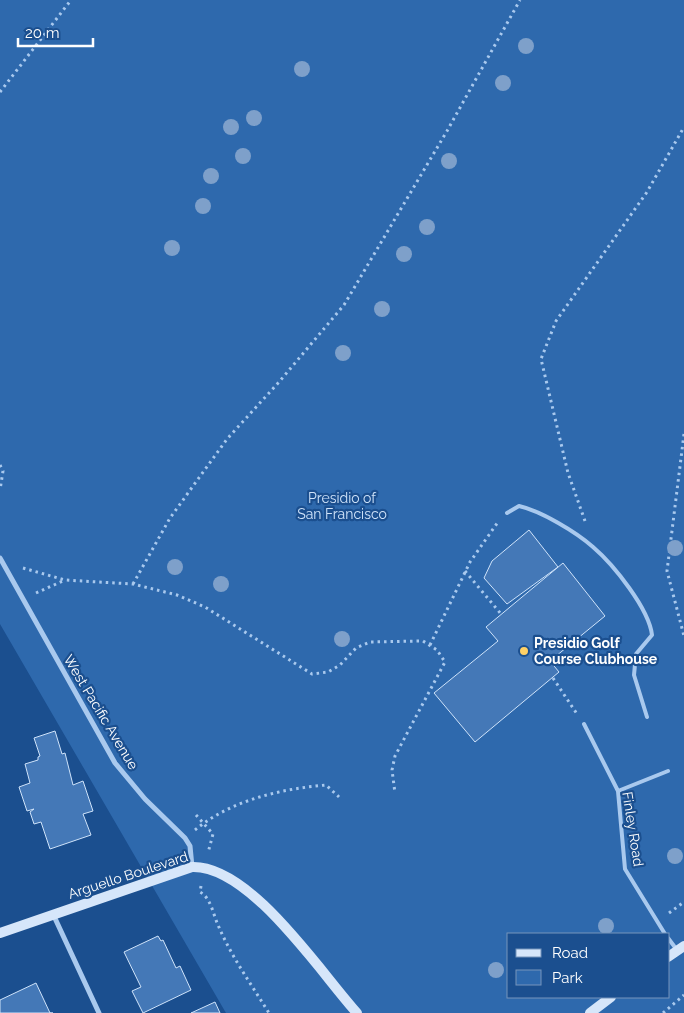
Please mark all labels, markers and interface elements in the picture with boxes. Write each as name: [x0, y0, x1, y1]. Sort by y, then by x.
scale bar: [18, 15, 92, 47]
text: 20 m: [25, 24, 60, 42]
park label: Presidio of San Francisco: [297, 490, 387, 522]
place label: Presidio Golf Course Clubhouse: [534, 635, 658, 667]
marker: Presidio Golf Course Clubhouse: [518, 645, 530, 657]
street label: West Pacific Avenue: [60, 652, 142, 772]
street label: Finley Road: [619, 790, 647, 868]
street label: Arguello Boulevard: [66, 848, 190, 902]
legend: [507, 933, 669, 998]
text: Road: [552, 944, 588, 962]
text: Park: [552, 969, 583, 987]

